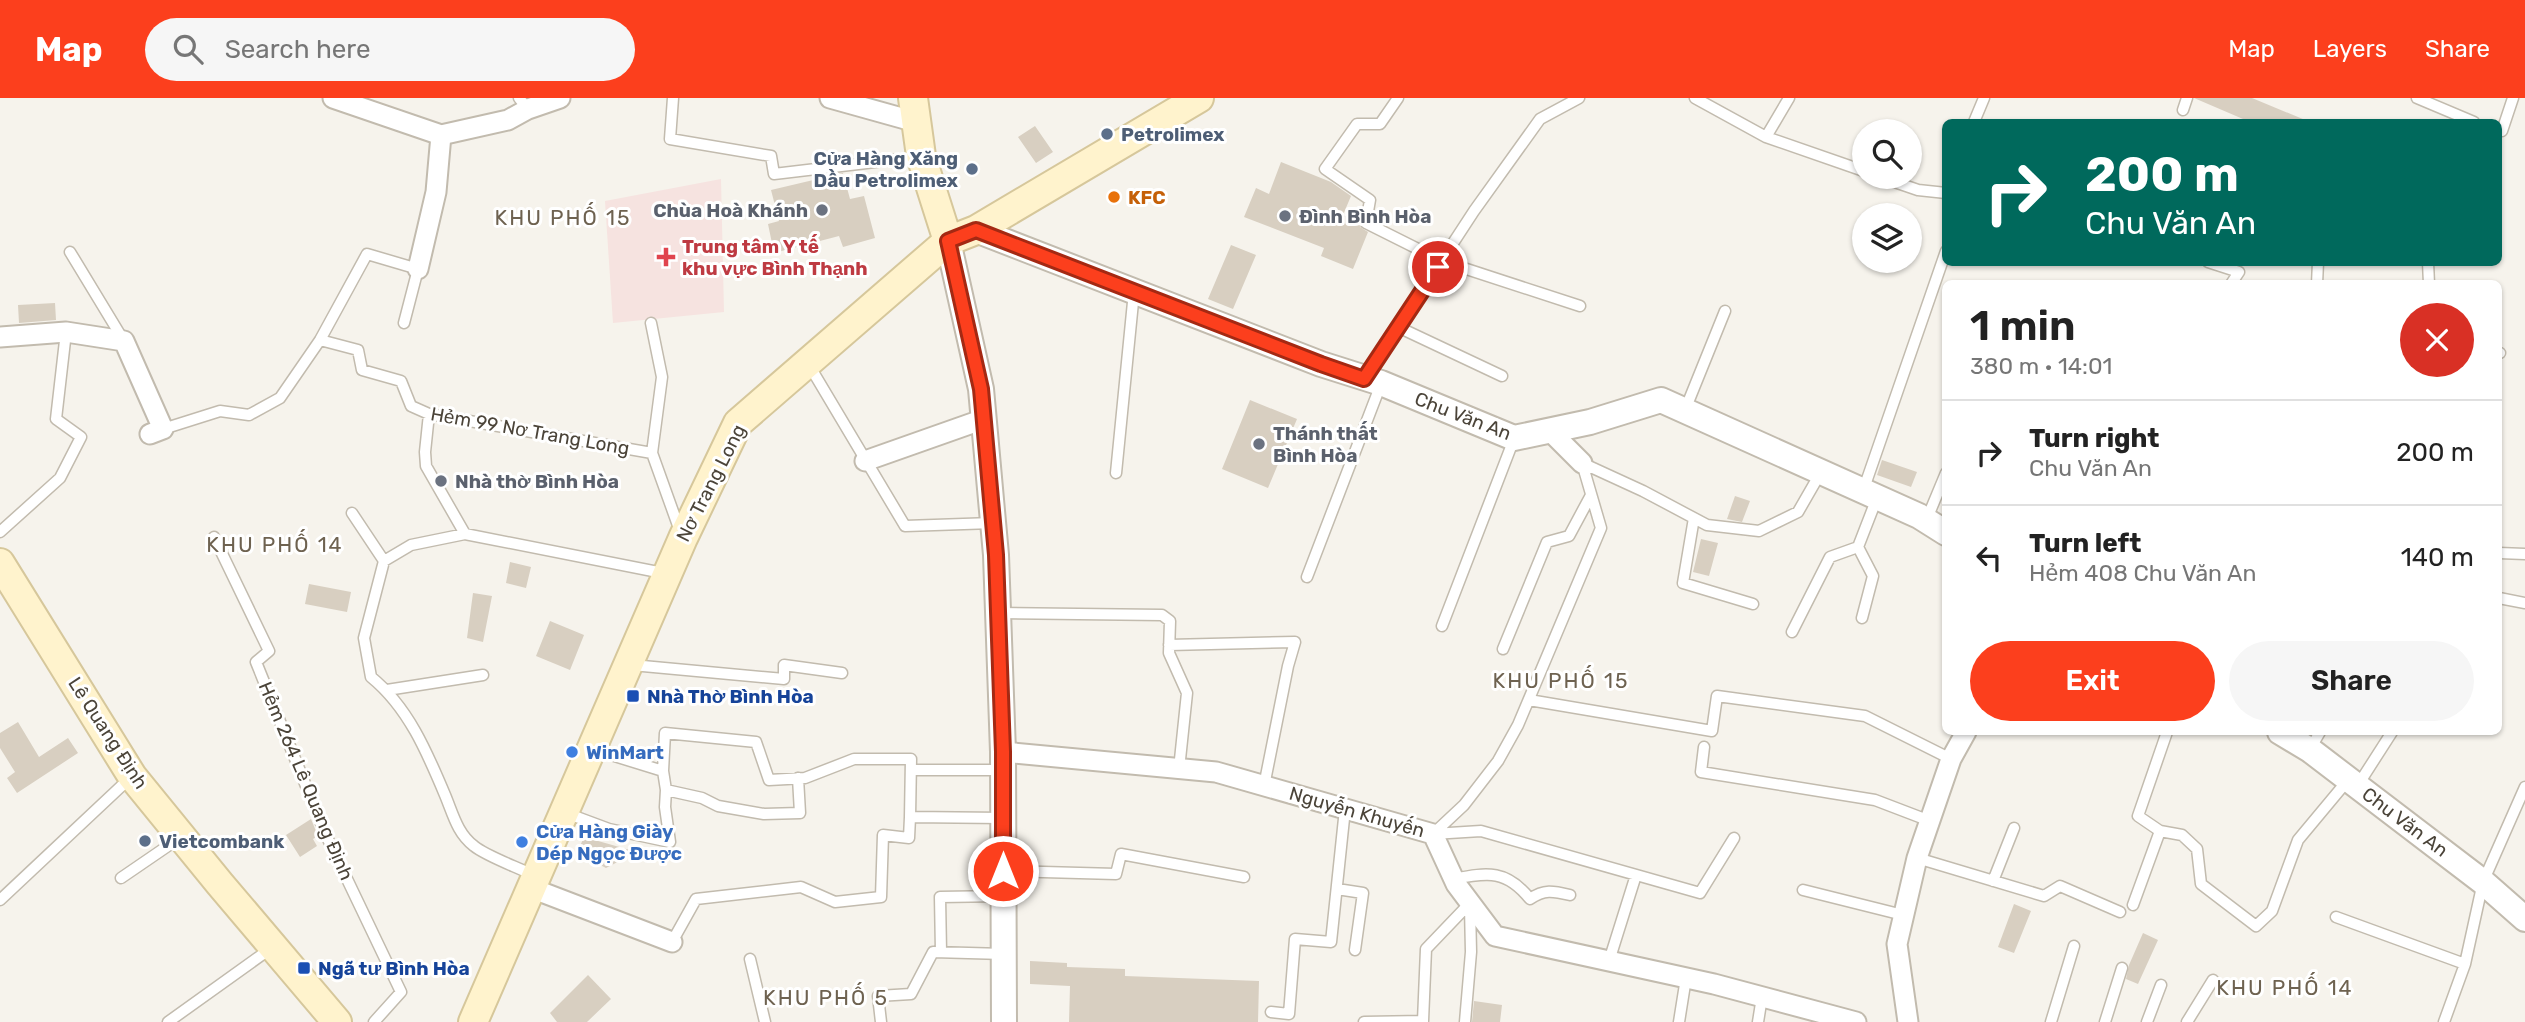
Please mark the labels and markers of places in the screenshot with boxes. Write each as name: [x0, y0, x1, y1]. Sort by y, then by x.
place label: Petrolimex: [1121, 123, 1224, 146]
marker: Petrolimex: [1099, 126, 1115, 142]
place label: Cửa Hàng Xăng Dầu Petrolimex: [813, 147, 958, 192]
marker: Cửa Hàng Xăng Dầu Petrolimex: [964, 161, 980, 177]
place label: KFC: [1128, 186, 1166, 209]
marker: KFC: [1106, 189, 1122, 205]
place label: Chùa Hoà Khánh: [653, 199, 808, 222]
marker: Chùa Hoà Khánh: [814, 202, 830, 218]
place label: Đình Bình Hòa: [1299, 205, 1431, 228]
marker: Đình Bình Hòa: [1277, 208, 1293, 224]
place label: Trung tâm Y tế khu vực Bình Thạnh: [682, 234, 868, 280]
pin: [1408, 237, 1468, 297]
marker: Trung tâm Y tế khu vực Bình Thạnh: [656, 247, 676, 267]
place label: Thánh thất Bình Hòa: [1273, 421, 1378, 467]
marker: Thánh thất Bình Hòa: [1251, 436, 1267, 452]
place label: Nhà thờ Bình Hòa: [455, 470, 619, 493]
marker: Nhà thờ Bình Hòa: [433, 473, 449, 489]
place label: Nhà Thờ Bình Hòa: [647, 685, 814, 708]
marker: Nhà Thờ Bình Hòa: [625, 688, 641, 704]
place label: WinMart: [586, 741, 664, 764]
marker: WinMart: [564, 744, 580, 760]
place label: Cửa Hàng Giày Dép Ngọc Được: [536, 820, 682, 865]
place label: Vietcombank: [159, 830, 284, 853]
marker: Vietcombank: [137, 833, 153, 849]
marker: Cửa Hàng Giày Dép Ngọc Được: [514, 834, 530, 850]
place label: Ngã tư Bình Hòa: [318, 957, 470, 980]
marker: Ngã tư Bình Hòa: [296, 960, 312, 976]

